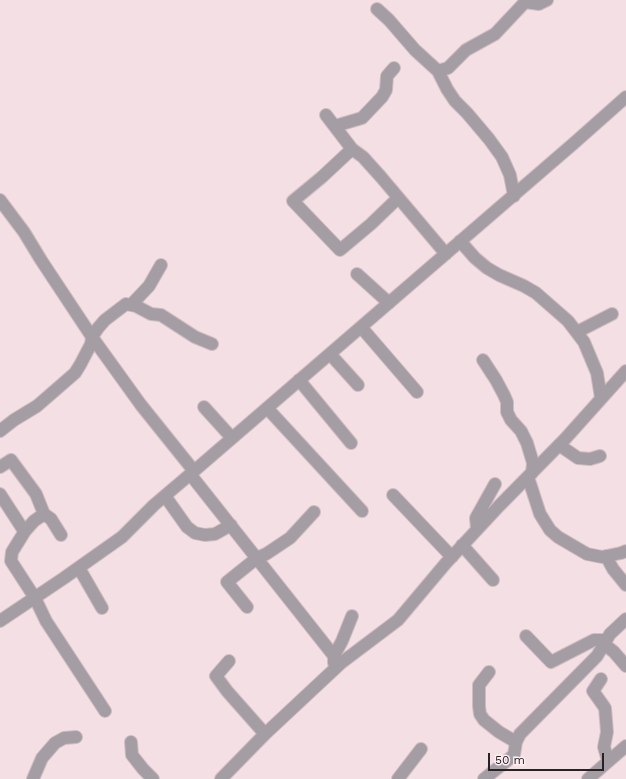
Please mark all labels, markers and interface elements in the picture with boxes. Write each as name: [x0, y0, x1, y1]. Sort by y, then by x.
scale bar: [490, 745, 606, 771]
text: 50 m: [495, 753, 525, 767]

